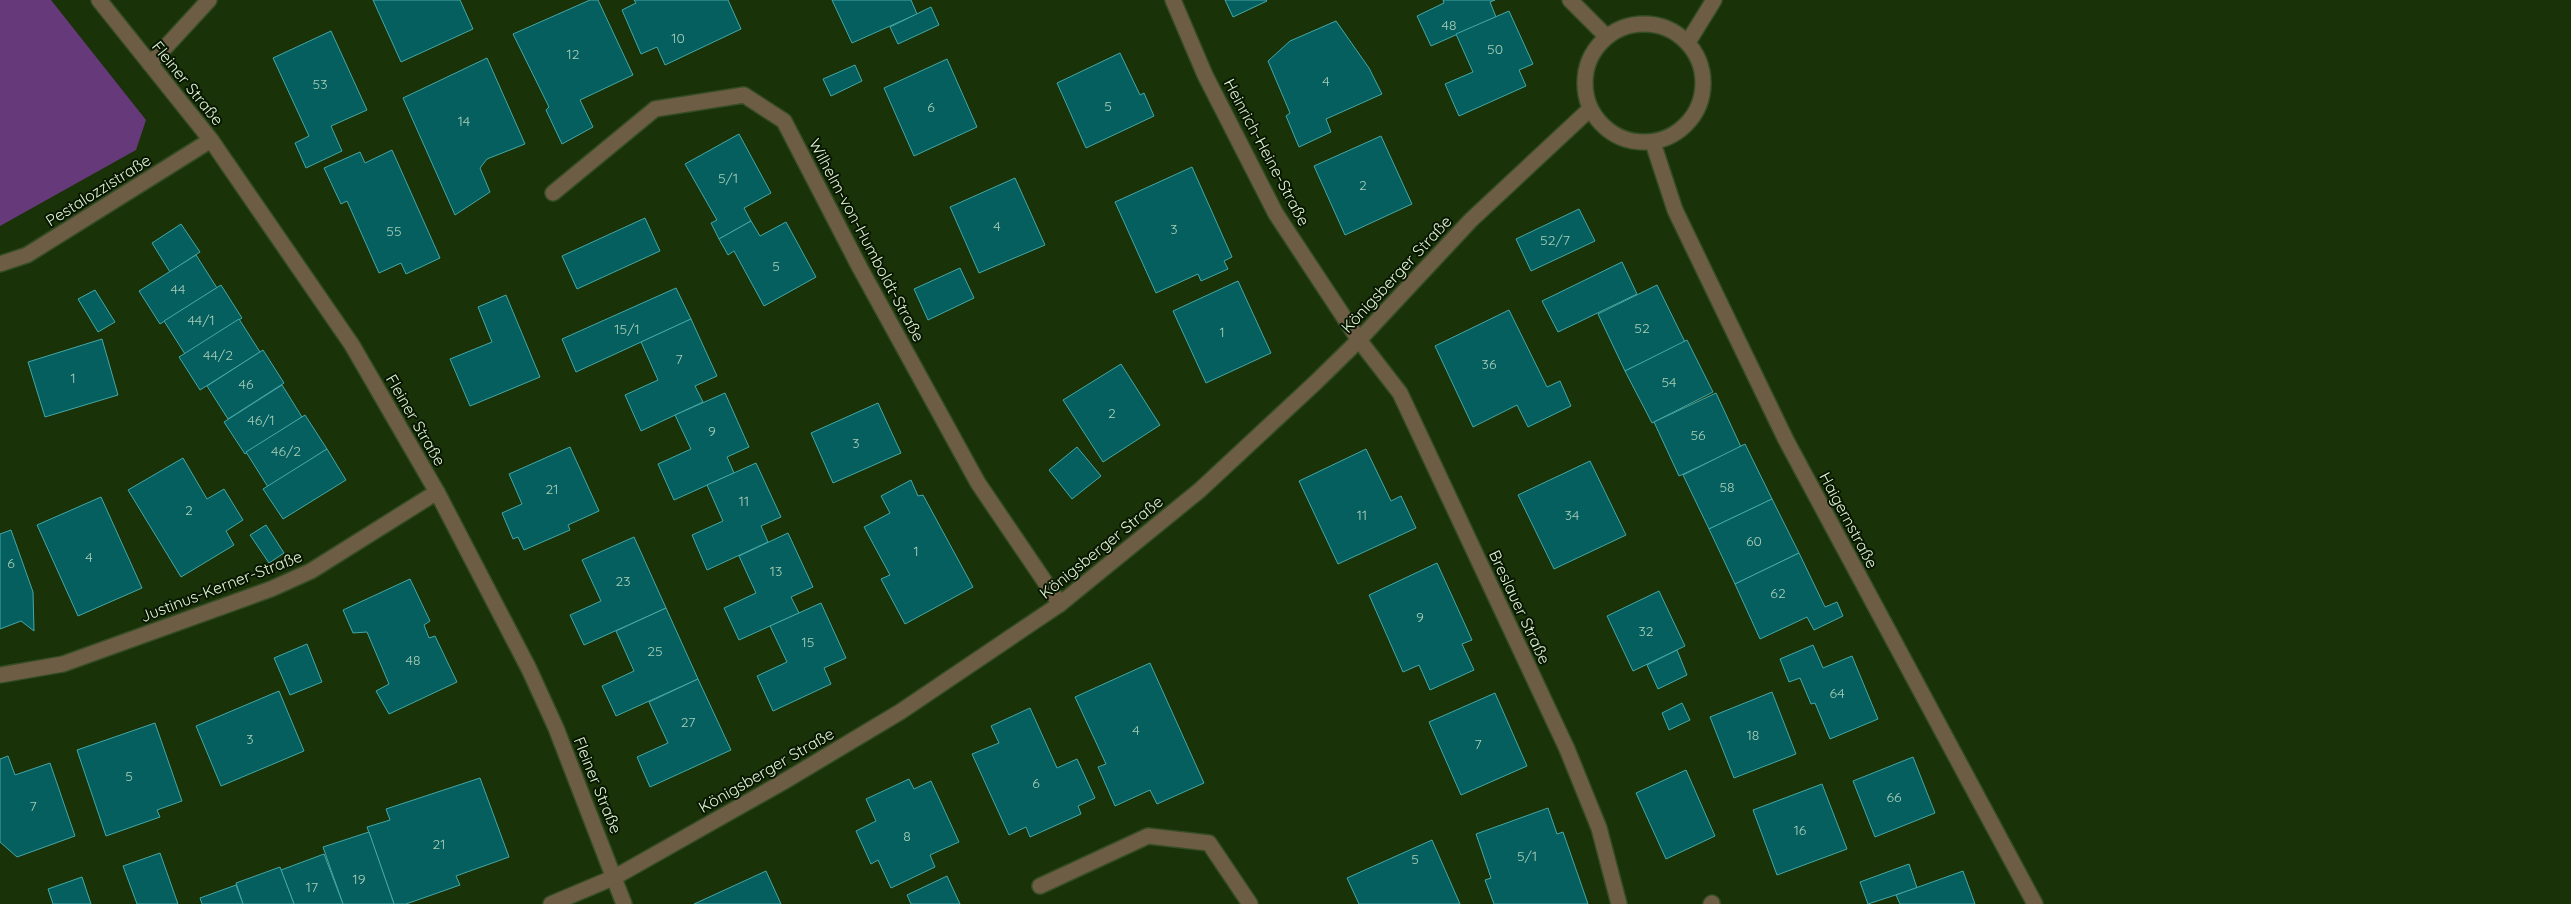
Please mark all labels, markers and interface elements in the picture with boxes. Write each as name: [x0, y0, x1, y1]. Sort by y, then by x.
house number: 48: [1442, 16, 1456, 34]
house number: 10: [671, 29, 685, 47]
street label: Fleiner Straße: [148, 37, 228, 129]
house number: 50: [1487, 40, 1503, 58]
house number: 12: [567, 45, 580, 63]
house number: 4: [1322, 72, 1330, 90]
house number: 53: [313, 75, 327, 93]
street label: Heinrich-Heine-Straße: [1220, 75, 1314, 229]
house number: 5: [1104, 97, 1112, 115]
house number: 6: [927, 98, 935, 116]
house number: 14: [458, 112, 470, 130]
street label: Wilhelm-von-Humboldt-Straße: [805, 135, 929, 345]
street label: Pestalozzistraße: [42, 150, 154, 230]
house number: 5/1: [718, 169, 738, 187]
house number: 2: [1359, 176, 1367, 194]
street label: Königsberger Straße: [1336, 211, 1456, 337]
house number: 4: [993, 217, 1001, 235]
house number: 3: [1170, 220, 1178, 238]
house number: 55: [386, 222, 402, 240]
house number: 52/7: [1540, 231, 1570, 249]
house number: 5: [772, 257, 780, 275]
house number: 44: [171, 280, 185, 298]
house number: 44/1: [187, 311, 215, 329]
house number: 52: [1634, 319, 1650, 337]
house number: 15/1: [614, 320, 640, 338]
house number: 1: [1219, 323, 1225, 341]
house number: 44/2: [203, 346, 233, 364]
house number: 7: [675, 350, 683, 368]
house number: 36: [1482, 355, 1497, 373]
house number: 1: [70, 369, 76, 387]
street label: Fleiner Straße: [382, 371, 450, 469]
house number: 54: [1661, 373, 1677, 391]
house number: 46: [239, 375, 254, 393]
house number: 2: [1108, 404, 1116, 422]
house number: 46/1: [247, 411, 275, 429]
house number: 9: [708, 422, 716, 440]
house number: 56: [1690, 426, 1706, 444]
house number: 3: [852, 434, 860, 452]
house number: 46/2: [271, 442, 301, 460]
street label: Haigernstraße: [1815, 468, 1883, 572]
house number: 58: [1719, 478, 1735, 496]
house number: 21: [546, 480, 558, 498]
street label: Königsberger Straße: [1035, 491, 1167, 603]
house number: 11: [739, 492, 749, 510]
house number: 2: [185, 501, 193, 519]
house number: 11: [1357, 506, 1367, 524]
house number: 34: [1565, 506, 1579, 524]
house number: 60: [1746, 532, 1762, 550]
house number: 1: [913, 542, 919, 560]
street label: Justinus-Kerner-Straße: [137, 546, 305, 626]
street label: Breslauer Straße: [1485, 547, 1555, 667]
house number: 4: [85, 548, 93, 566]
house number: 6: [7, 554, 15, 572]
house number: 13: [770, 562, 782, 580]
house number: 23: [615, 572, 631, 590]
house number: 62: [1770, 584, 1786, 602]
house number: 9: [1416, 608, 1424, 626]
house number: 32: [1638, 622, 1654, 640]
house number: 15: [802, 633, 814, 651]
house number: 25: [647, 642, 663, 660]
house number: 48: [406, 651, 420, 669]
house number: 64: [1829, 684, 1845, 702]
house number: 27: [681, 713, 695, 731]
house number: 4: [1132, 721, 1140, 739]
street label: Königsberger Straße: [695, 723, 837, 817]
house number: 18: [1747, 726, 1759, 744]
house number: 3: [246, 730, 254, 748]
street label: Fleiner Straße: [569, 734, 627, 836]
house number: 7: [1474, 735, 1482, 753]
house number: 5: [125, 767, 133, 785]
house number: 6: [1032, 774, 1040, 792]
house number: 66: [1886, 788, 1902, 806]
house number: 7: [29, 797, 37, 815]
house number: 16: [1794, 821, 1807, 839]
house number: 8: [903, 827, 911, 845]
house number: 21: [433, 835, 445, 853]
house number: 5/1: [1517, 847, 1537, 865]
house number: 5: [1411, 850, 1419, 868]
house number: 19: [353, 870, 366, 888]
house number: 17: [306, 878, 318, 896]

